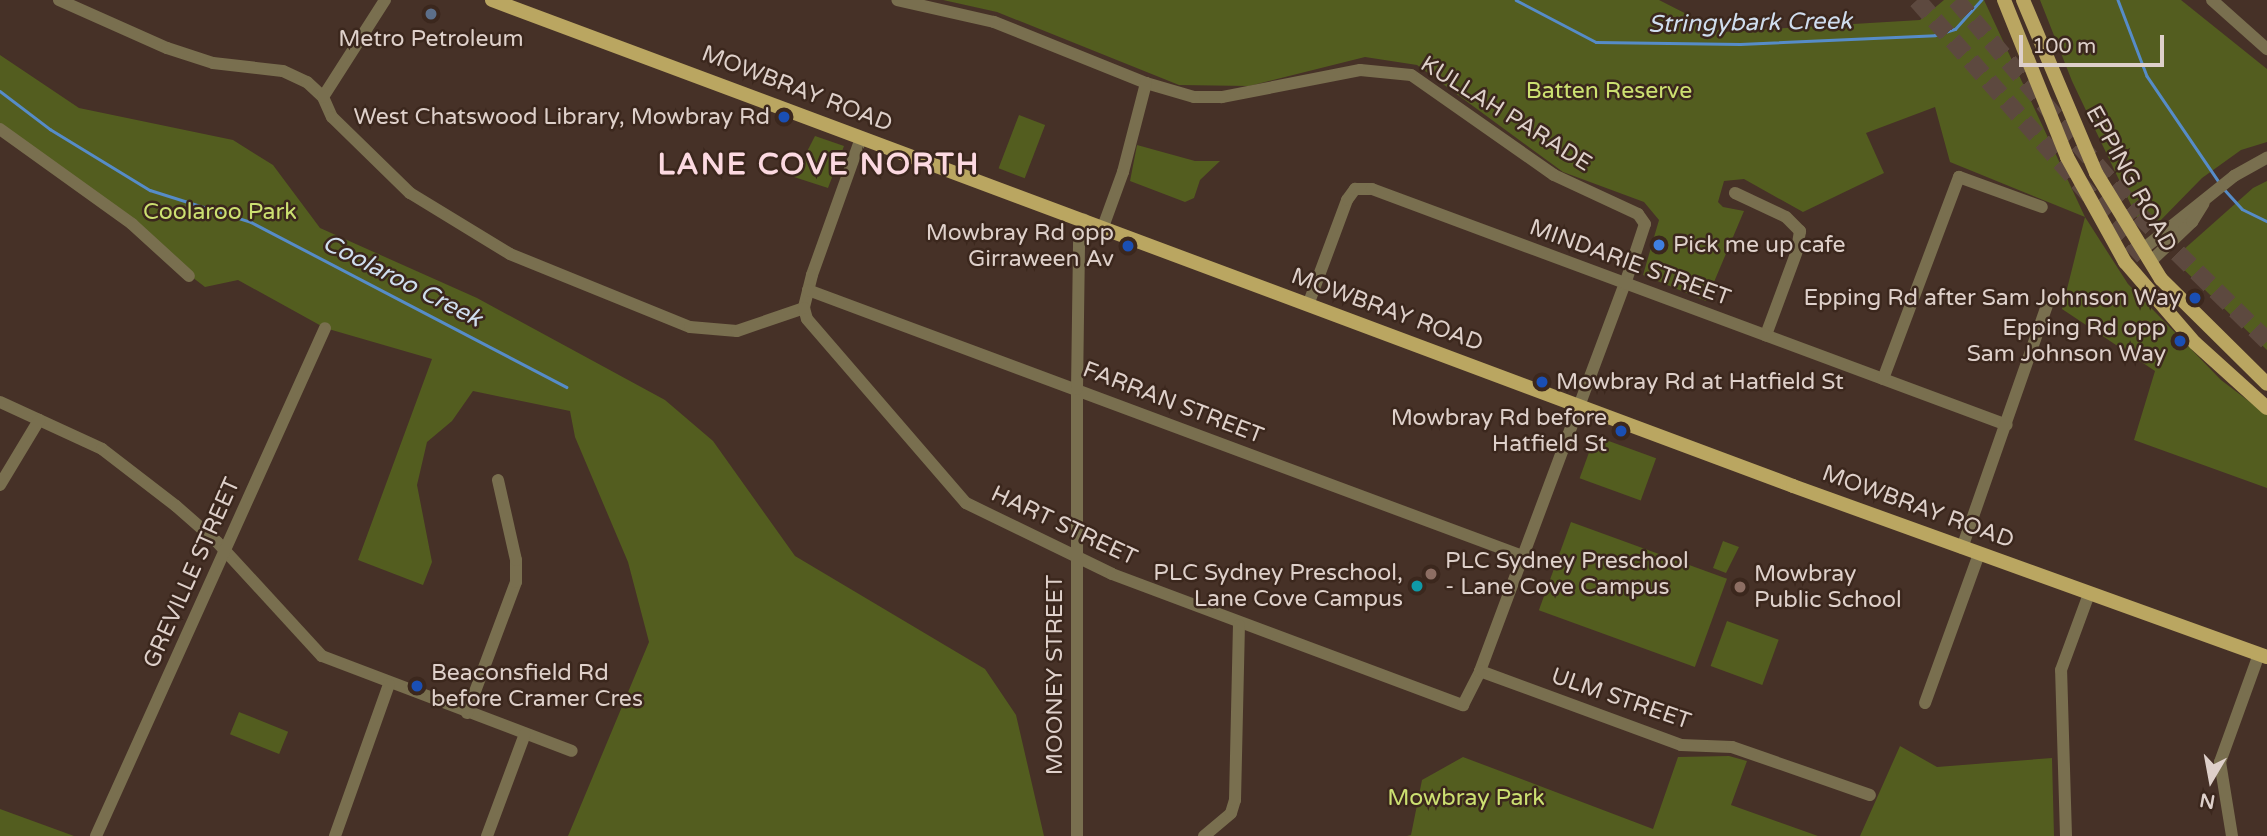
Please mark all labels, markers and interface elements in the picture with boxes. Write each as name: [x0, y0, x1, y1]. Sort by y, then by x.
marker: Metro Petroleum: [423, 6, 439, 22]
water label: Stringybark Creek: [1648, 7, 1852, 39]
scale bar: [2022, 21, 2167, 65]
place label: Metro Petroleum: [338, 25, 524, 53]
text: 100 m: [2032, 34, 2096, 59]
street label: MOWBRAY ROAD: [698, 40, 896, 138]
street label: KULLAH PARADE: [1415, 50, 1597, 178]
park label: Batten Reserve: [1526, 77, 1692, 105]
street label: EPPING ROAD: [2079, 101, 2183, 257]
place label: West Chatswood Library, Mowbray Rd: [354, 103, 770, 131]
marker: West Chatswood Library, Mowbray Rd: [776, 109, 792, 125]
district label: LANE COVE NORTH: [659, 147, 979, 183]
park label: Coolaroo Park: [143, 198, 297, 226]
street label: MINDARIE STREET: [1526, 214, 1734, 312]
place label: Mowbray Rd opp Girraween Av: [926, 219, 1114, 273]
water label: Coolaroo Creek: [318, 228, 486, 334]
place label: Pick me up cafe: [1673, 231, 1845, 259]
marker: Pick me up cafe: [1651, 237, 1667, 253]
marker: Mowbray Rd opp Girraween Av: [1120, 238, 1136, 254]
street label: MOWBRAY ROAD: [1287, 262, 1487, 358]
place label: Epping Rd after Sam Johnson Way: [1803, 284, 2181, 312]
marker: Epping Rd after Sam Johnson Way: [2187, 290, 2203, 306]
place label: Epping Rd opp Sam Johnson Way: [1967, 314, 2166, 368]
marker: Epping Rd opp Sam Johnson Way: [2172, 333, 2188, 349]
street label: FARRAN STREET: [1079, 356, 1267, 450]
place label: Mowbray Rd at Hatfield St: [1556, 368, 1844, 396]
marker: Mowbray Rd at Hatfield St: [1534, 374, 1550, 390]
place label: Mowbray Rd before Hatfield St: [1391, 404, 1607, 458]
marker: Mowbray Rd before Hatfield St: [1613, 423, 1629, 439]
street label: MOWBRAY ROAD: [1818, 459, 2018, 555]
street label: GREVILLE STREET: [138, 474, 246, 672]
street label: HART STREET: [987, 480, 1141, 572]
place label: PLC Sydney Preschool - Lane Cove Campus: [1445, 547, 1689, 601]
place label: PLC Sydney Preschool, Lane Cove Campus: [1153, 559, 1403, 613]
place label: Mowbray Public School: [1754, 560, 1902, 614]
marker: PLC Sydney Preschool - Lane Cove Campus: [1423, 566, 1439, 582]
street label: MOONEY STREET: [1041, 575, 1069, 775]
marker: PLC Sydney Preschool, Lane Cove Campus: [1409, 578, 1425, 594]
marker: Mowbray Public School: [1732, 579, 1748, 595]
place label: Beaconsfield Rd before Cramer Cres: [431, 659, 643, 713]
street label: ULM STREET: [1548, 662, 1694, 736]
marker: Beaconsfield Rd before Cramer Cres: [409, 678, 425, 694]
north arrow: [2176, 745, 2246, 815]
park label: Mowbray Park: [1387, 784, 1545, 812]
text: N: [2198, 789, 2217, 813]

